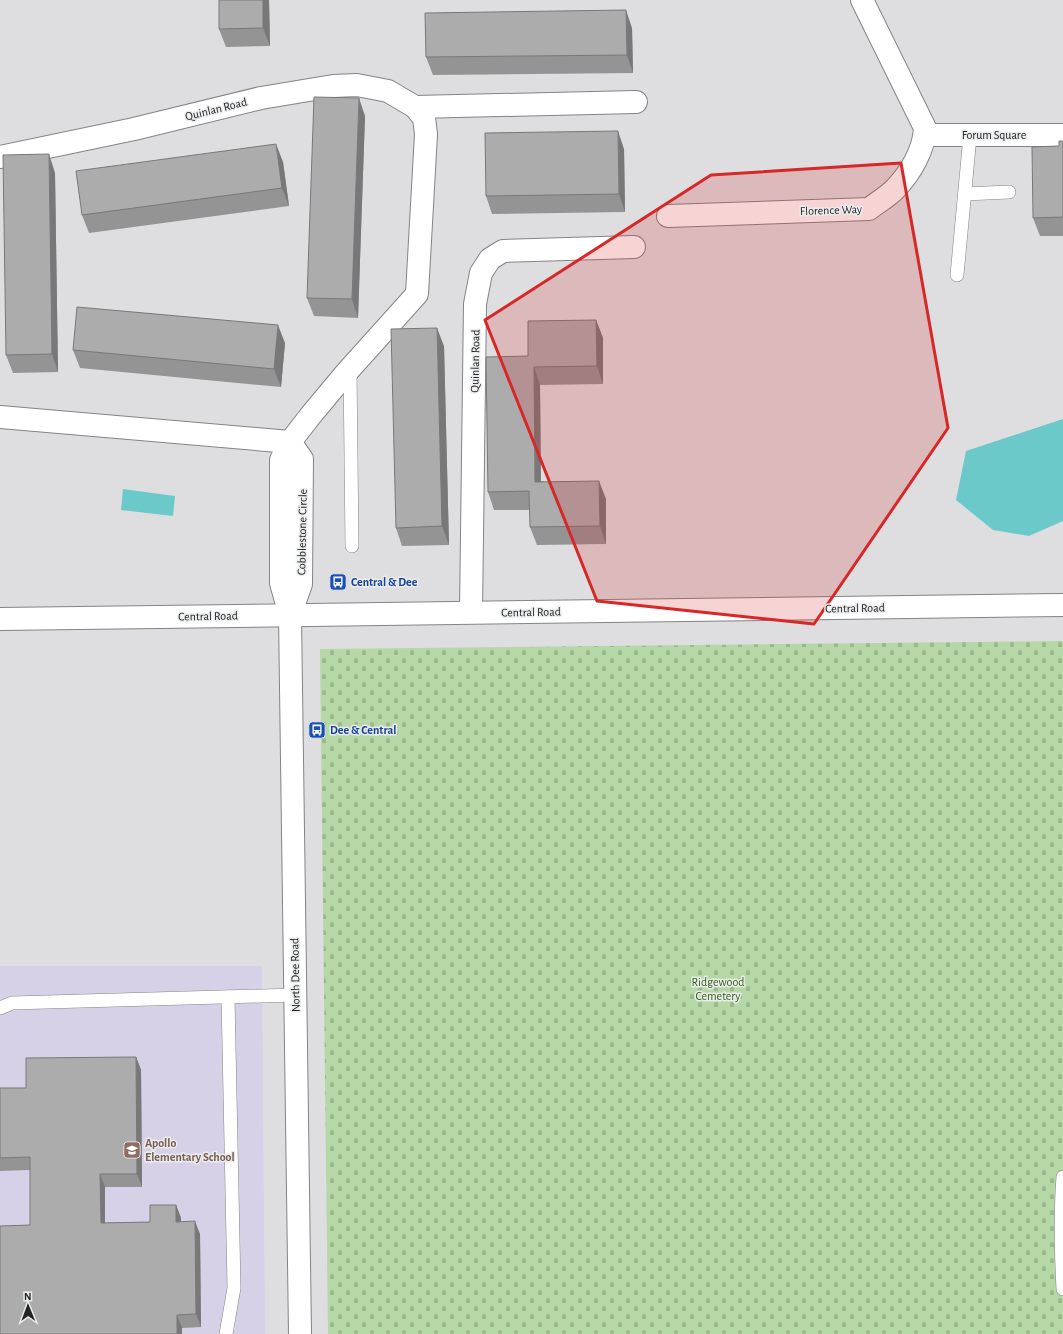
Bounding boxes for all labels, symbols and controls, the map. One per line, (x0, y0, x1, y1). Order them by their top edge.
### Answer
street label: Quinlan Road (184, 96, 248, 123)
street label: Forum Square (962, 129, 1026, 141)
street label: Florence Way (800, 203, 862, 218)
street label: Quinlan Road (468, 329, 483, 393)
street label: Cobblestone Circle (295, 489, 309, 575)
bus stop icon: Central & Dee (328, 572, 348, 592)
place label: Central & Dee (351, 576, 418, 588)
street label: Central Road (825, 601, 885, 615)
street label: Central Road (501, 605, 561, 619)
street label: Central Road (178, 609, 238, 623)
bus stop icon: Dee & Central (307, 720, 327, 740)
place label: Dee & Central (330, 724, 396, 736)
street label: North Dee Road (288, 938, 302, 1012)
park label: Ridgewood Cemetery (691, 976, 745, 1003)
place label: Apollo Elementary School (145, 1137, 235, 1164)
school or university icon: Apollo Elementary School (122, 1140, 142, 1160)
north arrow (8, 1286, 48, 1326)
text: N (24, 1291, 32, 1302)

